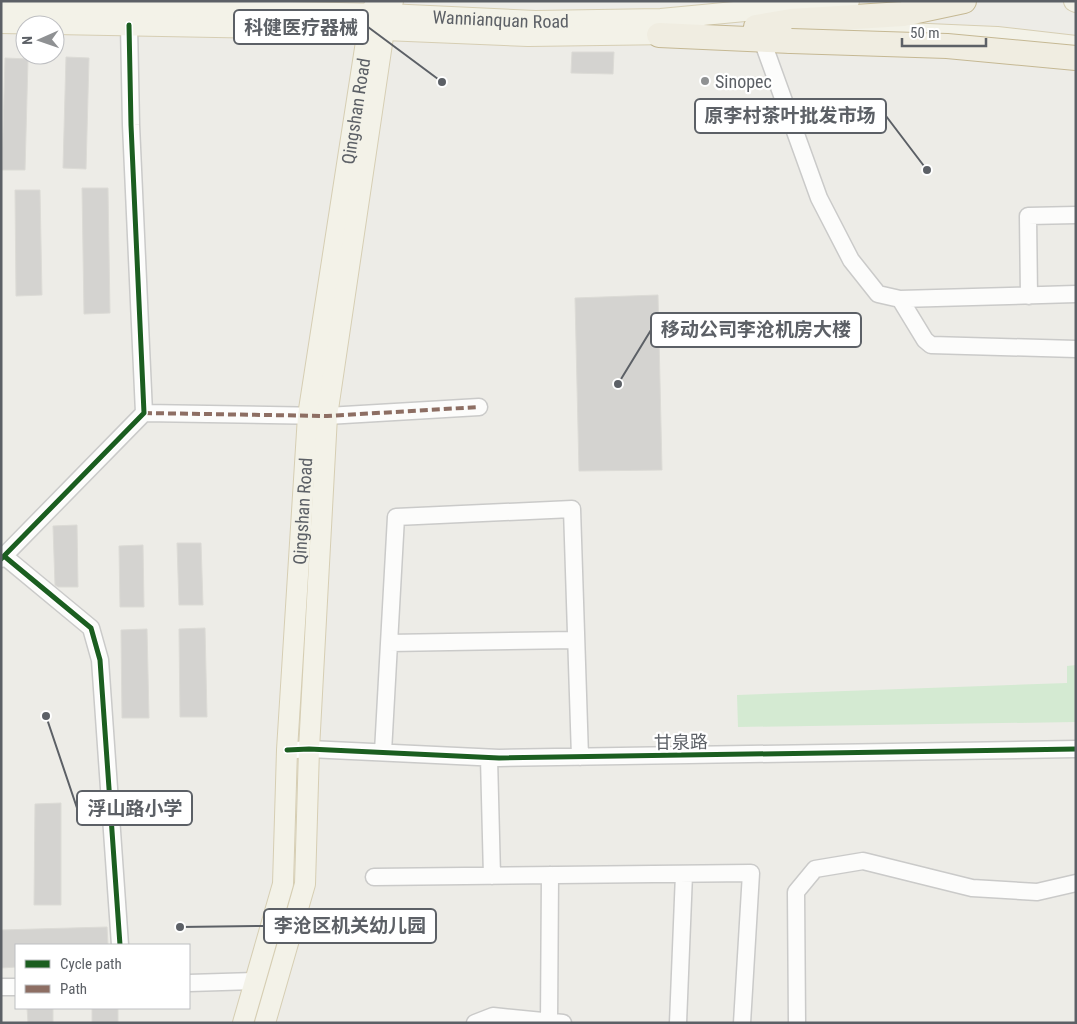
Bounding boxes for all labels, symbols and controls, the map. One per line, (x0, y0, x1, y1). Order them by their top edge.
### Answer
street label: Wannianquan Road (432, 6, 569, 32)
callout: 科健医疗器械 (234, 10, 368, 44)
north arrow (15, 15, 65, 65)
scale bar (902, 15, 986, 47)
text: 科健医疗器械 (244, 16, 358, 39)
text: 50 m (910, 24, 940, 42)
text: N (19, 36, 35, 45)
street label: Qingshan Road (337, 56, 374, 166)
place label: Sinopec (715, 71, 772, 92)
marker: Sinopec (699, 75, 711, 87)
callout: 原李村茶叶批发市场 (695, 99, 886, 133)
text: 原李村茶叶批发市场 (704, 104, 876, 127)
callout: 移动公司李沧机房大楼 (651, 313, 861, 347)
text: 移动公司李沧机房大楼 (661, 318, 851, 341)
street label: Qingshan Road (288, 457, 316, 565)
street label: 甘泉路 (654, 731, 708, 753)
callout: 浮山路小学 (77, 791, 192, 825)
text: 浮山路小学 (87, 797, 183, 820)
callout: 李沧区机关幼儿园 (264, 909, 436, 943)
text: 李沧区机关幼儿园 (274, 914, 426, 937)
legend (15, 944, 190, 1009)
text: Cycle path (60, 955, 122, 973)
text: Path (60, 980, 87, 998)

